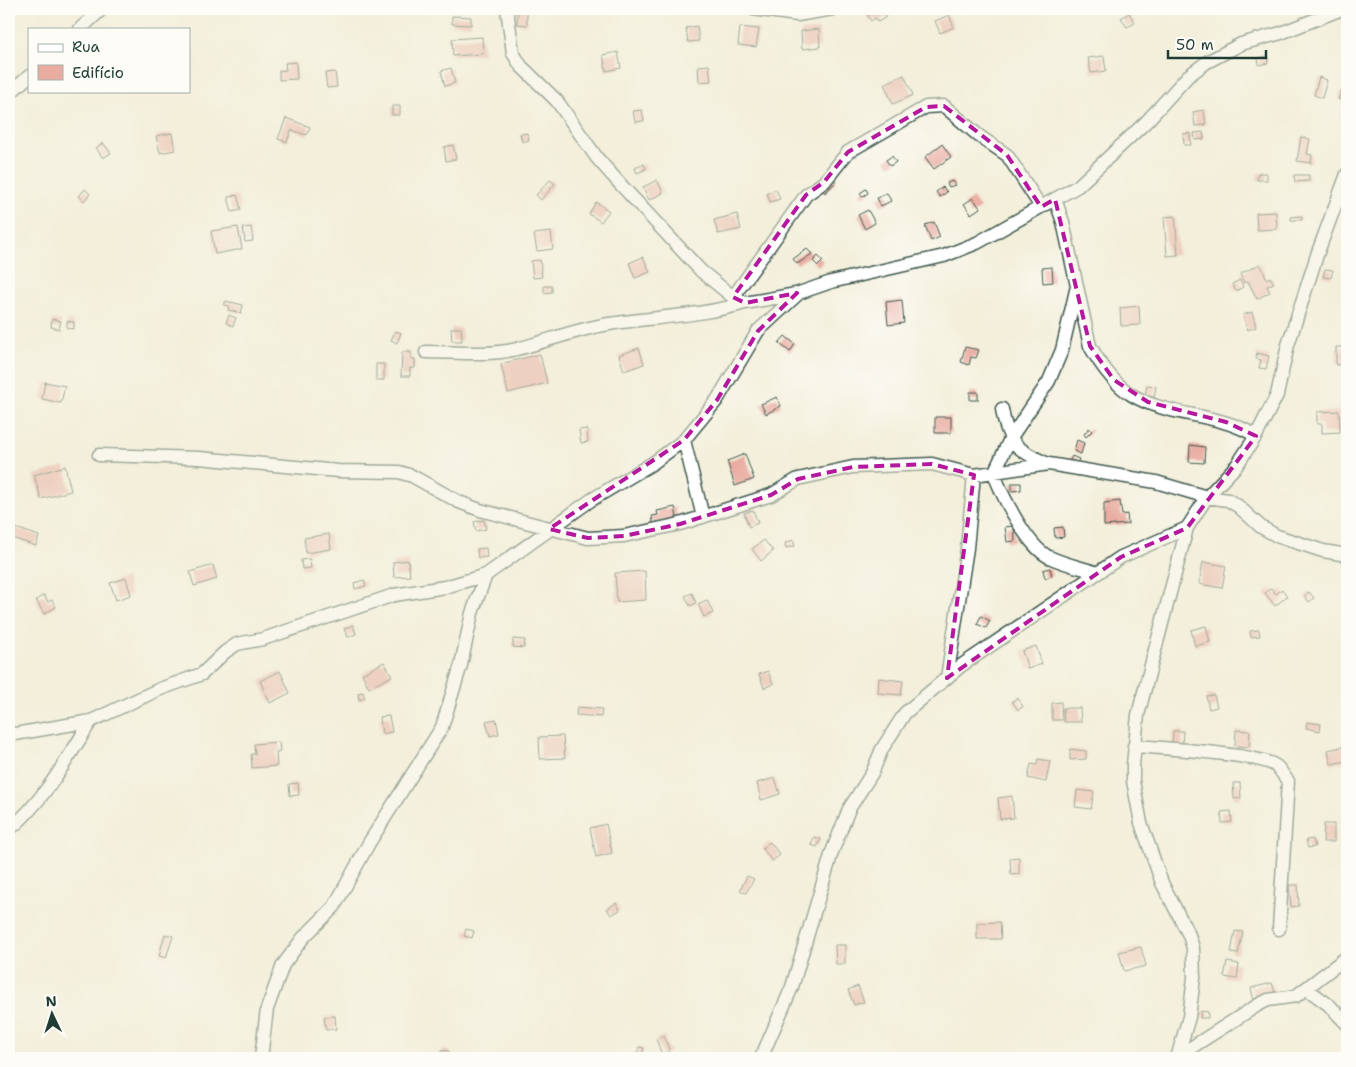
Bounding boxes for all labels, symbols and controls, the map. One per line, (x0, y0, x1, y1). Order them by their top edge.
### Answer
legend (28, 28, 190, 92)
scale bar (1168, 28, 1266, 60)
text: 50 m (1176, 35, 1214, 55)
text: Rua (72, 37, 101, 57)
text: Edifício (72, 63, 124, 83)
north arrow (28, 990, 78, 1040)
text: N (45, 992, 57, 1010)

